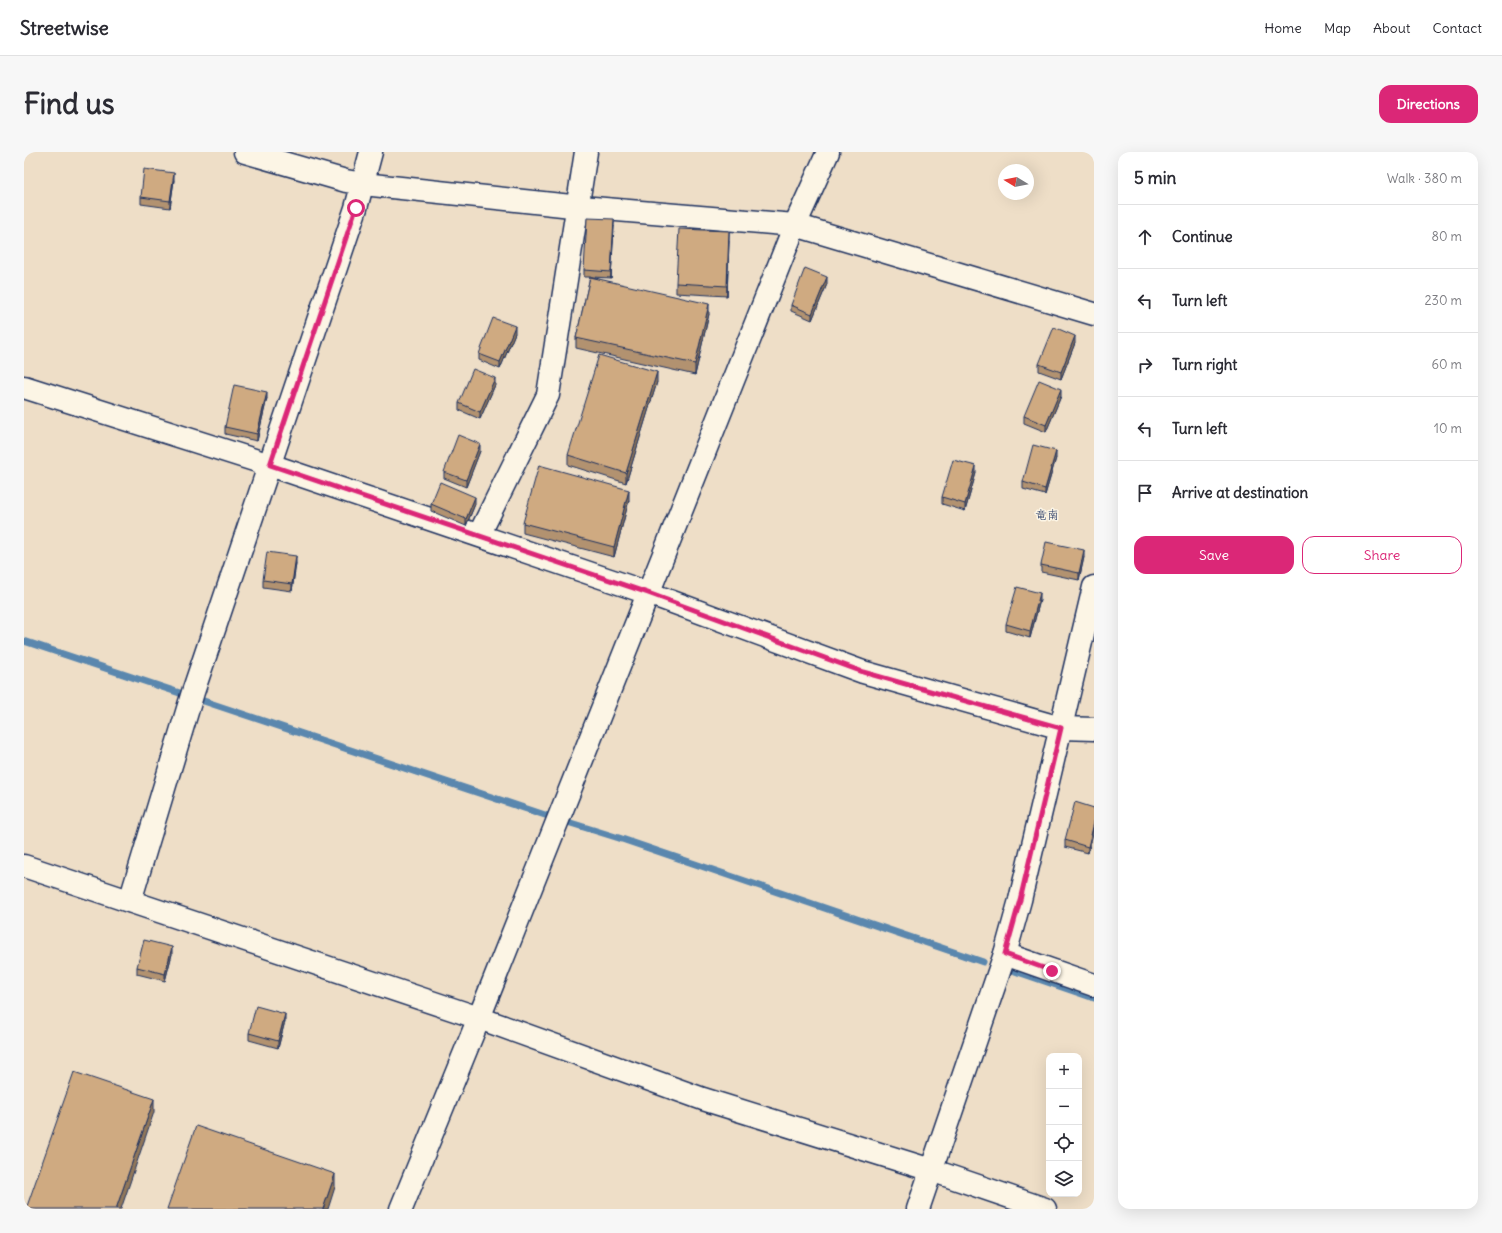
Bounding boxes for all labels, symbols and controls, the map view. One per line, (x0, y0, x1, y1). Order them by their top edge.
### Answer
text: Streetwise (20, 16, 109, 40)
text: Home (1264, 19, 1302, 37)
text: Map (1324, 19, 1351, 37)
text: About (1373, 19, 1411, 37)
text: Contact (1433, 19, 1482, 37)
button: Directions (1379, 85, 1478, 123)
text: Find us (24, 86, 115, 122)
north arrow (998, 164, 1034, 200)
text: 5 min (1134, 167, 1176, 189)
text: Walk · 380 m (1387, 170, 1462, 187)
route start (347, 199, 365, 217)
icon: ahead (1134, 226, 1156, 248)
text: Continue (1172, 227, 1233, 246)
text: 80 m (1431, 228, 1462, 245)
icon: left (1134, 290, 1156, 312)
text: Turn left (1172, 291, 1227, 310)
text: 230 m (1424, 292, 1462, 309)
icon: right (1134, 354, 1156, 376)
text: Turn right (1172, 355, 1237, 374)
text: 60 m (1431, 356, 1462, 373)
icon: left (1134, 418, 1156, 440)
text: Turn left (1172, 419, 1227, 438)
text: 10 m (1434, 420, 1462, 437)
icon: arrive (1134, 482, 1156, 504)
text: Arrive at destination (1172, 483, 1308, 502)
district label: 竜南 (1035, 507, 1059, 522)
button: Save (1134, 536, 1294, 574)
button: Share (1302, 536, 1462, 574)
route end (1043, 962, 1061, 980)
map controls (1046, 1053, 1082, 1197)
button: + (1046, 1053, 1082, 1089)
button: − (1046, 1089, 1082, 1125)
button: locate (1046, 1125, 1082, 1161)
button: layers (1046, 1161, 1082, 1197)

